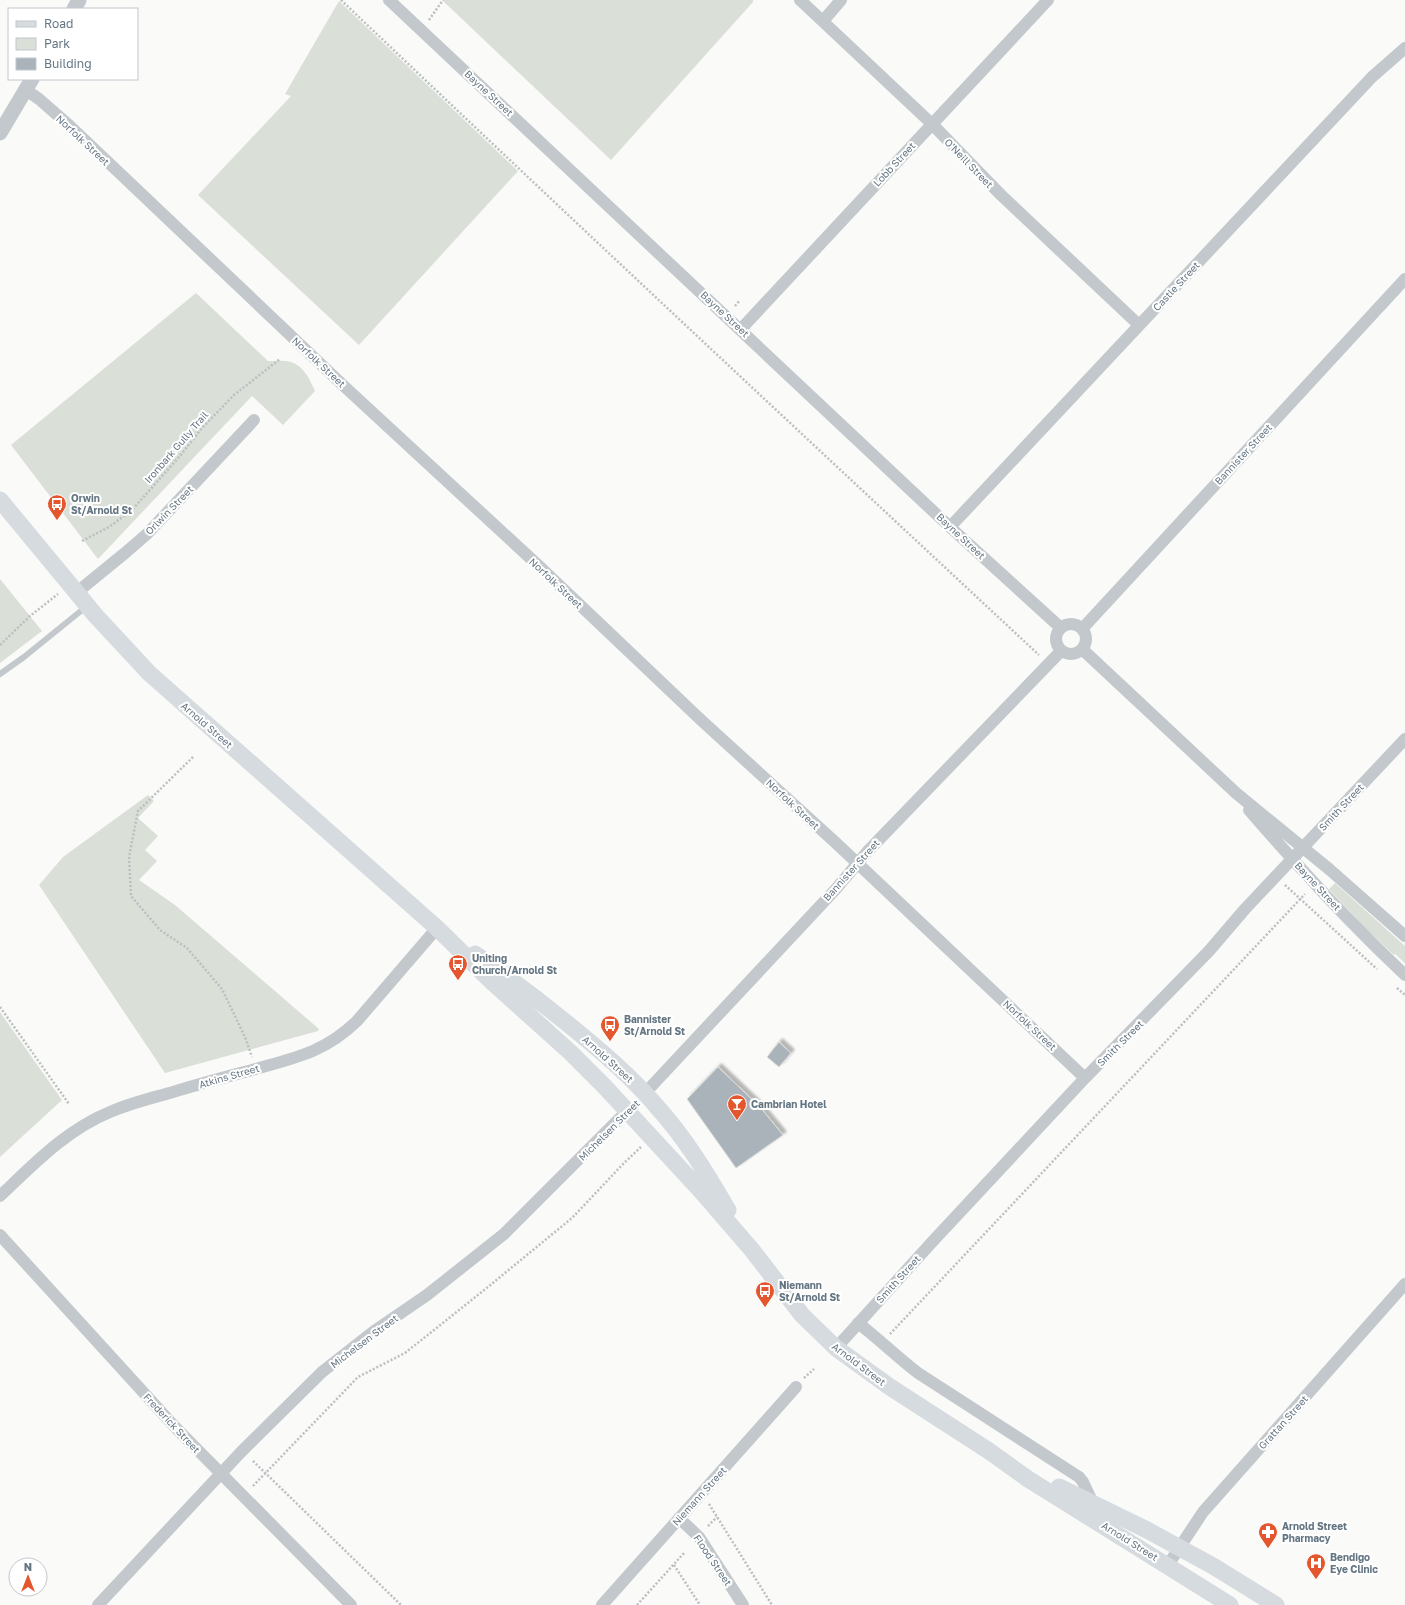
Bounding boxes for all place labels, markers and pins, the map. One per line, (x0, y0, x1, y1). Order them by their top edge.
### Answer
place label: Orwin St/Arnold St (71, 492, 132, 516)
bus stop icon: Orwin St/Arnold St (46, 493, 68, 521)
place label: Uniting Church/Arnold St (472, 952, 557, 976)
bus stop icon: Uniting Church/Arnold St (447, 953, 469, 981)
place label: Bannister St/Arnold St (624, 1013, 685, 1037)
bus stop icon: Bannister St/Arnold St (599, 1014, 621, 1042)
bar icon: Cambrian Hotel (726, 1093, 748, 1121)
place label: Cambrian Hotel (751, 1098, 827, 1110)
place label: Niemann St/Arnold St (779, 1279, 840, 1303)
bus stop icon: Niemann St/Arnold St (754, 1280, 776, 1308)
place label: Arnold Street Pharmacy (1282, 1520, 1347, 1544)
pharmacy icon: Arnold Street Pharmacy (1257, 1521, 1279, 1549)
place label: Bendigo Eye Clinic (1330, 1551, 1378, 1575)
hospital icon: Bendigo Eye Clinic (1305, 1552, 1327, 1580)

